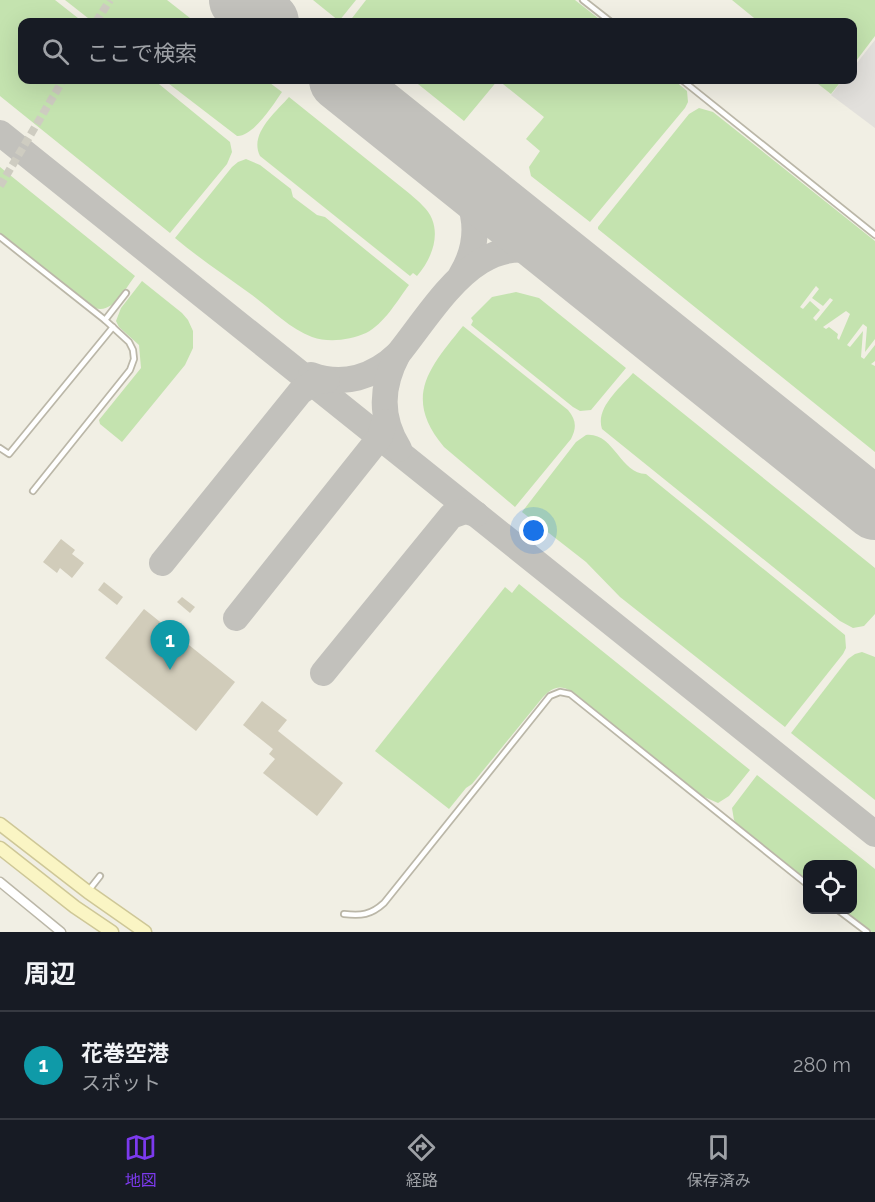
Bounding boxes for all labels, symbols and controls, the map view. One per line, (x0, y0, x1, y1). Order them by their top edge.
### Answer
search box (18, 18, 857, 84)
icon: search (39, 35, 72, 68)
text: ここで検索 (87, 40, 197, 66)
your location (519, 516, 548, 545)
pin: 1 (150, 620, 190, 670)
map controls (803, 860, 857, 914)
button: locate (803, 860, 857, 914)
text: 周辺 (24, 959, 76, 989)
text: 花巻空港 (81, 1040, 169, 1066)
text: 1 (39, 1053, 48, 1077)
text: 280 m (793, 1053, 851, 1077)
text: スポット (81, 1071, 161, 1095)
tab: 地図 (124, 1131, 157, 1191)
tab: 経路 (405, 1131, 438, 1191)
tab: 保存済み (687, 1131, 751, 1191)

